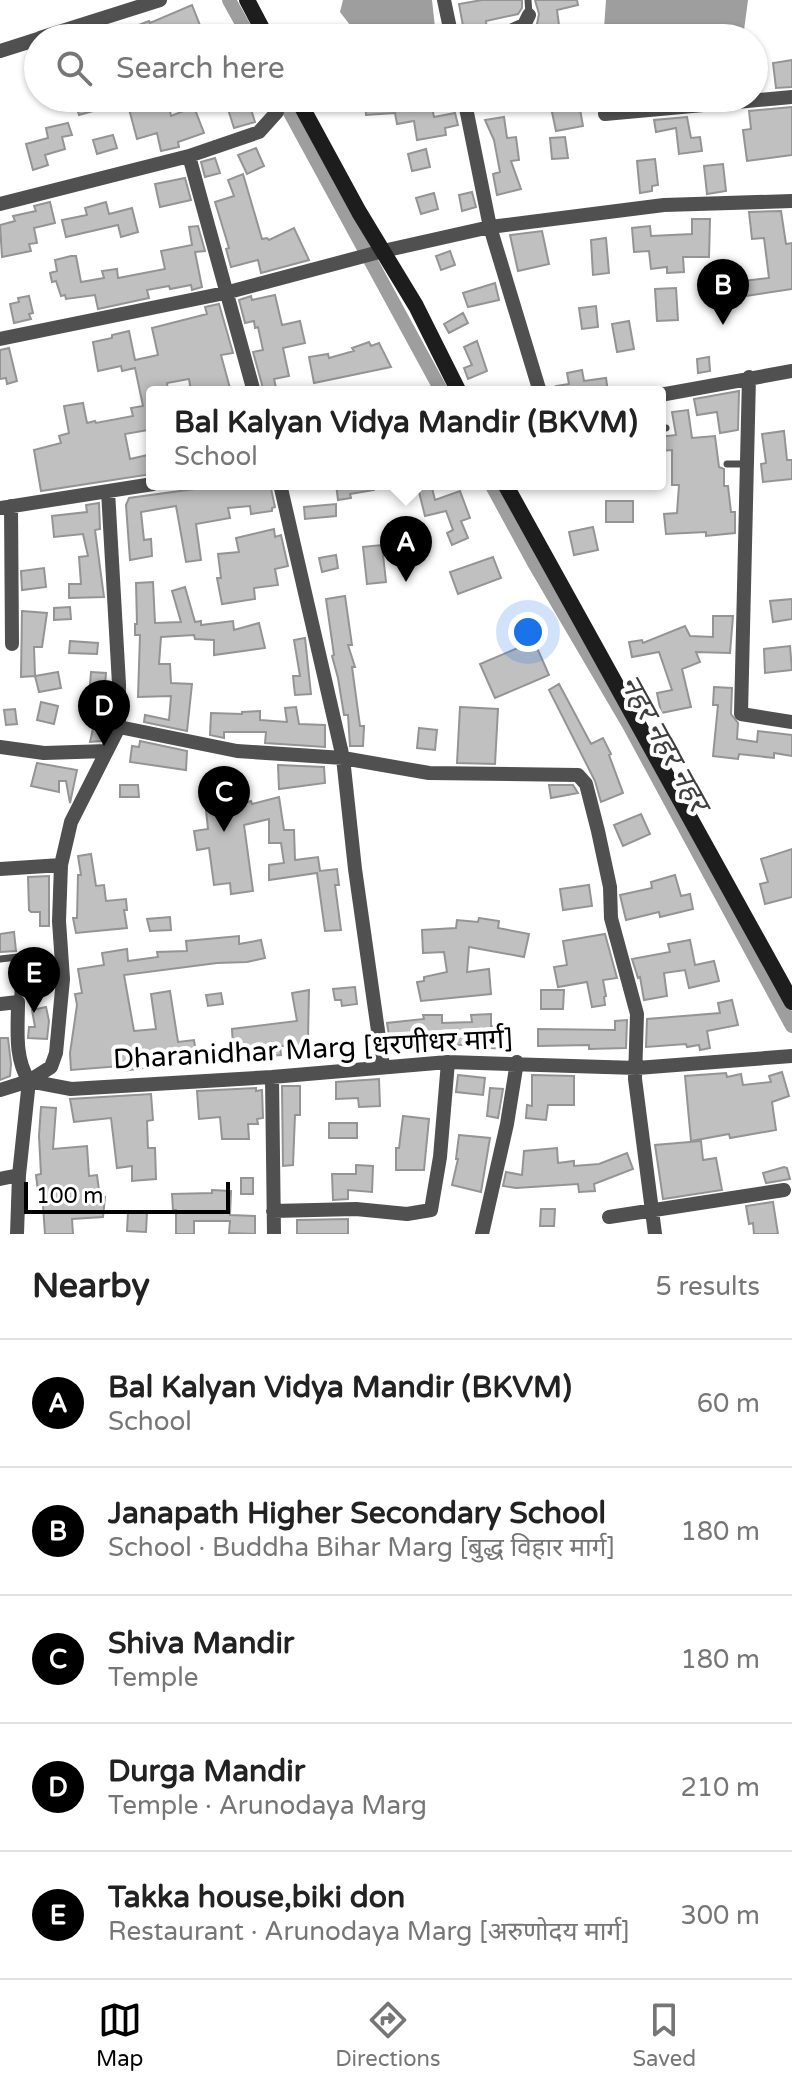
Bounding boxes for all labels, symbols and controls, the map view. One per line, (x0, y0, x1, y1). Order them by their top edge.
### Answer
search box (24, 24, 768, 112)
icon: search (52, 46, 96, 90)
text: Search here (116, 50, 285, 87)
pin: B (697, 259, 749, 325)
popup (146, 386, 666, 490)
text: Bal Kalyan Vidya Mandir (BKVM) (174, 404, 638, 441)
text: School (174, 441, 258, 472)
pin: A (380, 516, 432, 582)
your location (508, 612, 548, 652)
water label: नहर नहर नहर (611, 668, 719, 823)
pin: D (78, 680, 130, 746)
pin: C (198, 766, 250, 832)
pin: E (8, 947, 60, 1013)
street label: Dharanidhar Marg [धरणीधर मार्ग] (112, 1022, 514, 1076)
scale bar (24, 1178, 230, 1214)
text: 100 m (36, 1183, 103, 1209)
text: Nearby (32, 1266, 150, 1307)
text: 5 results (655, 1271, 760, 1302)
text: Bal Kalyan Vidya Mandir (BKVM) (108, 1369, 572, 1406)
text: A (48, 1388, 68, 1419)
text: 60 m (697, 1388, 760, 1419)
text: School (108, 1406, 192, 1437)
text: Janapath Higher Secondary School (108, 1495, 606, 1532)
text: B (49, 1516, 67, 1547)
text: 180 m (680, 1516, 760, 1547)
text: School · Buddha Bihar Marg [बुद्ध विहार मार्ग] (108, 1532, 615, 1563)
text: Shiva Mandir (108, 1625, 294, 1662)
text: C (49, 1644, 67, 1675)
text: 180 m (680, 1644, 760, 1675)
text: Temple (108, 1662, 198, 1693)
text: Durga Mandir (108, 1753, 305, 1790)
text: D (48, 1772, 68, 1803)
text: 210 m (680, 1772, 760, 1803)
text: Temple · Arunodaya Marg (108, 1790, 427, 1821)
text: Takka house,biki don (108, 1879, 405, 1916)
text: E (50, 1900, 66, 1931)
text: 300 m (680, 1900, 760, 1931)
text: Restaurant · Arunodaya Marg [अरुणोदय मार्ग] (108, 1916, 630, 1947)
tab: Map (96, 1998, 143, 2072)
tab: Directions (335, 1998, 441, 2072)
tab: Saved (632, 1998, 696, 2072)

